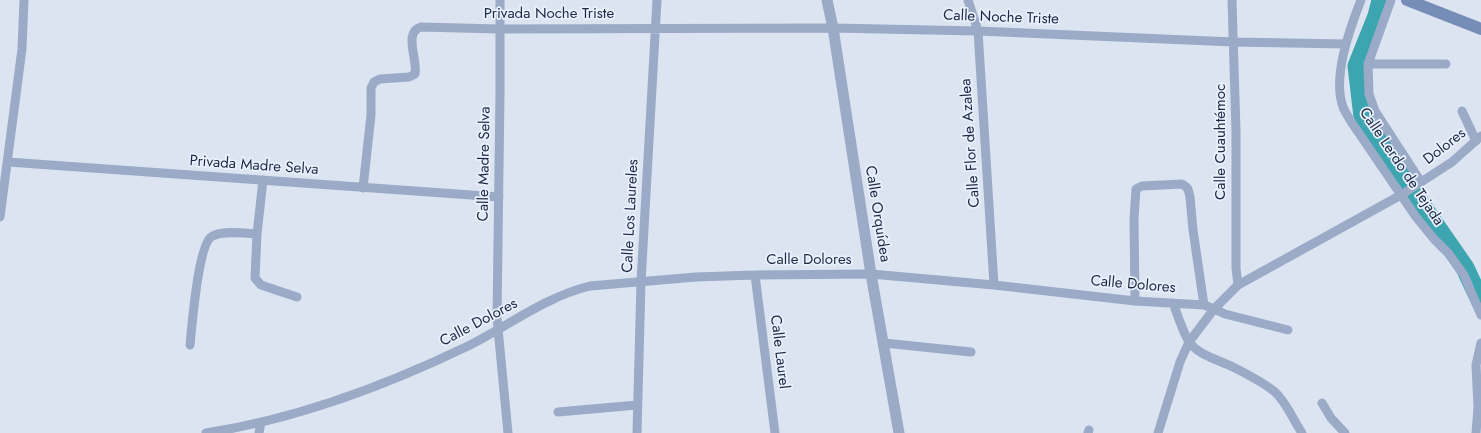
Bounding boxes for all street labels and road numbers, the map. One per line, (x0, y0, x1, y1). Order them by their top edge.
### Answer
street label: Privada Noche Triste (484, 5, 614, 23)
street label: Calle Noche Triste (943, 7, 1059, 29)
street label: Calle Flor de Azalea (958, 78, 984, 208)
street label: Calle Cuauhtémoc (1212, 84, 1230, 200)
street label: Calle Lerdo de Tejada (1355, 105, 1447, 229)
street label: Calle Madre Selva (475, 106, 495, 222)
street label: Dolores (1420, 125, 1470, 169)
street label: Privada Madre Selva (189, 153, 319, 179)
street label: Calle Los Laureles (619, 159, 643, 273)
street label: Calle Orquídea (861, 165, 893, 263)
street label: Calle Dolores (766, 251, 852, 269)
street label: Calle Dolores (1090, 272, 1176, 298)
street label: Calle Dolores (437, 295, 521, 351)
street label: Calle Laurel (766, 314, 792, 390)

